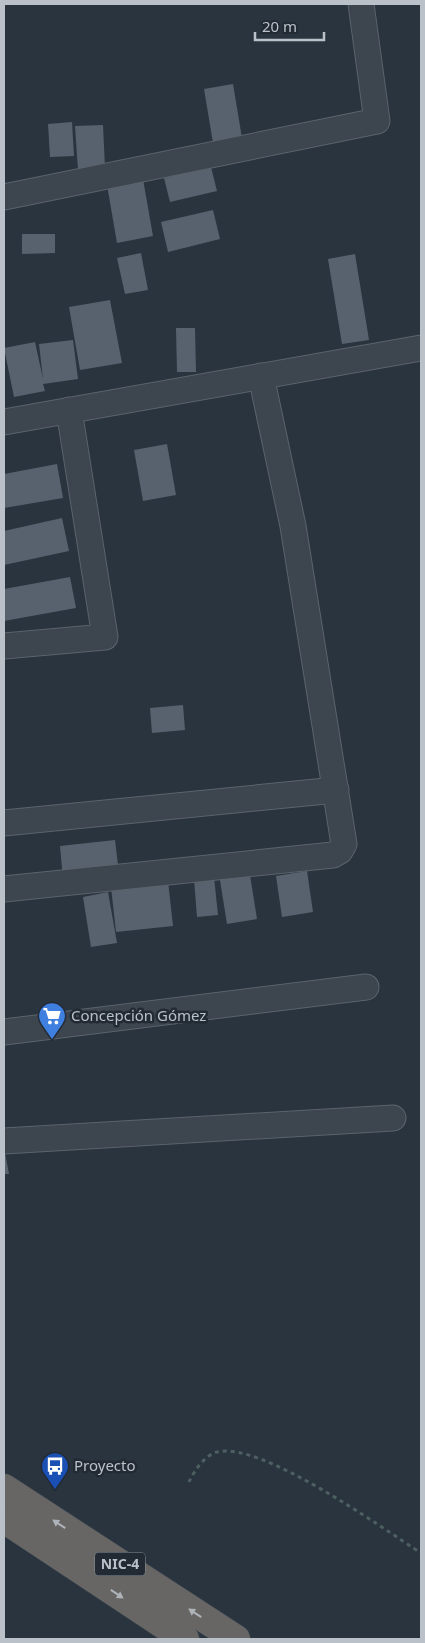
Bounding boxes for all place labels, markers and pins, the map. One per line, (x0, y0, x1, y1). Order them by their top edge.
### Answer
supermarket icon: Concepción Gómez (37, 1001, 67, 1040)
place label: Concepción Gómez (71, 1005, 206, 1025)
bus stop icon: Proyecto (40, 1451, 70, 1490)
place label: Proyecto (74, 1455, 136, 1475)

